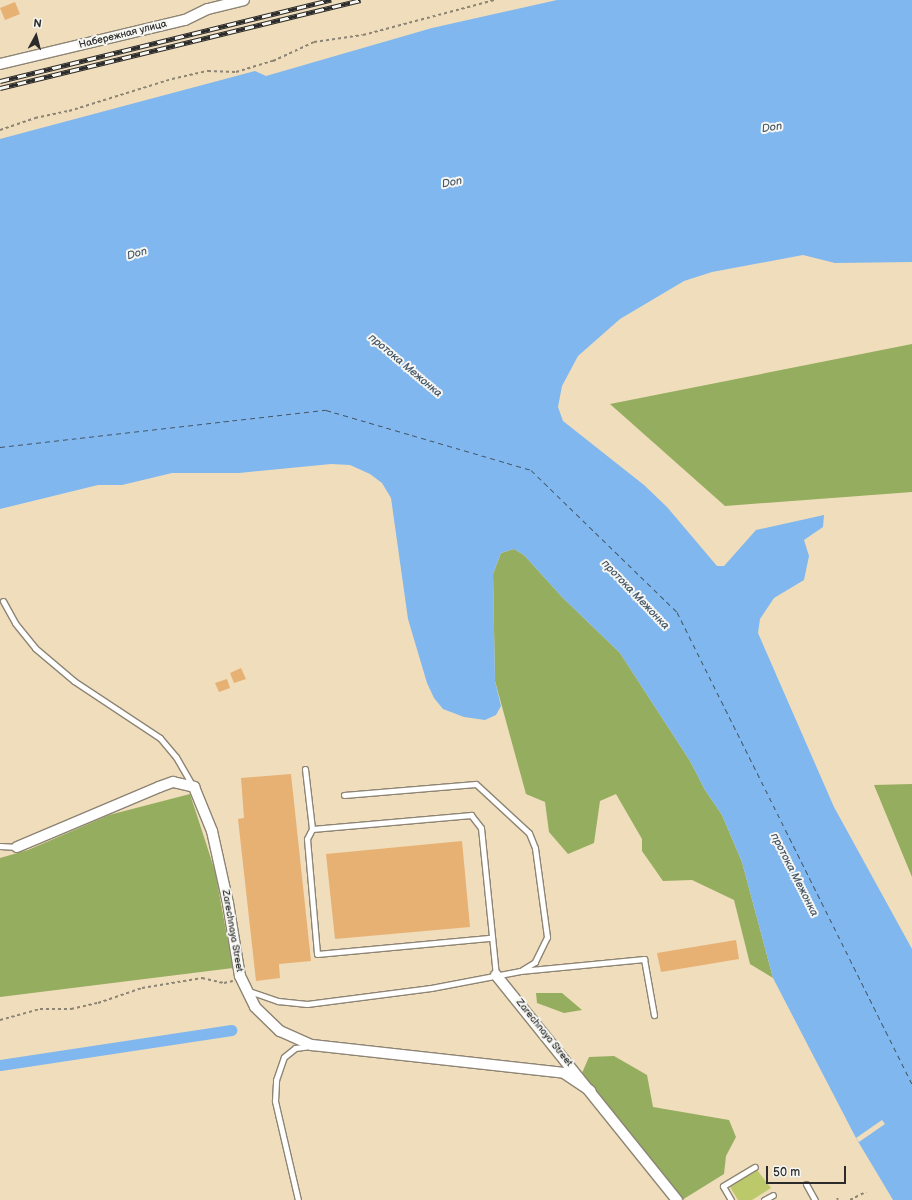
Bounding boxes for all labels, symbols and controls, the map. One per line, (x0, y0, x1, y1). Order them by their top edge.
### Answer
north arrow (16, 16, 56, 56)
text: N (33, 17, 42, 31)
street label: Набережная улица (78, 18, 168, 52)
water label: Don (761, 120, 783, 136)
water label: Don (441, 175, 463, 191)
water label: Don (125, 245, 149, 263)
water label: протока Межонка (366, 331, 444, 401)
water label: протока Межонка (598, 557, 672, 633)
water label: протока Межонка (767, 831, 821, 919)
street label: Zarechnaya Street (219, 889, 245, 973)
street label: Zarechnaya Street (513, 997, 575, 1069)
scale bar (768, 1158, 848, 1184)
text: 50 m (773, 1165, 800, 1180)

